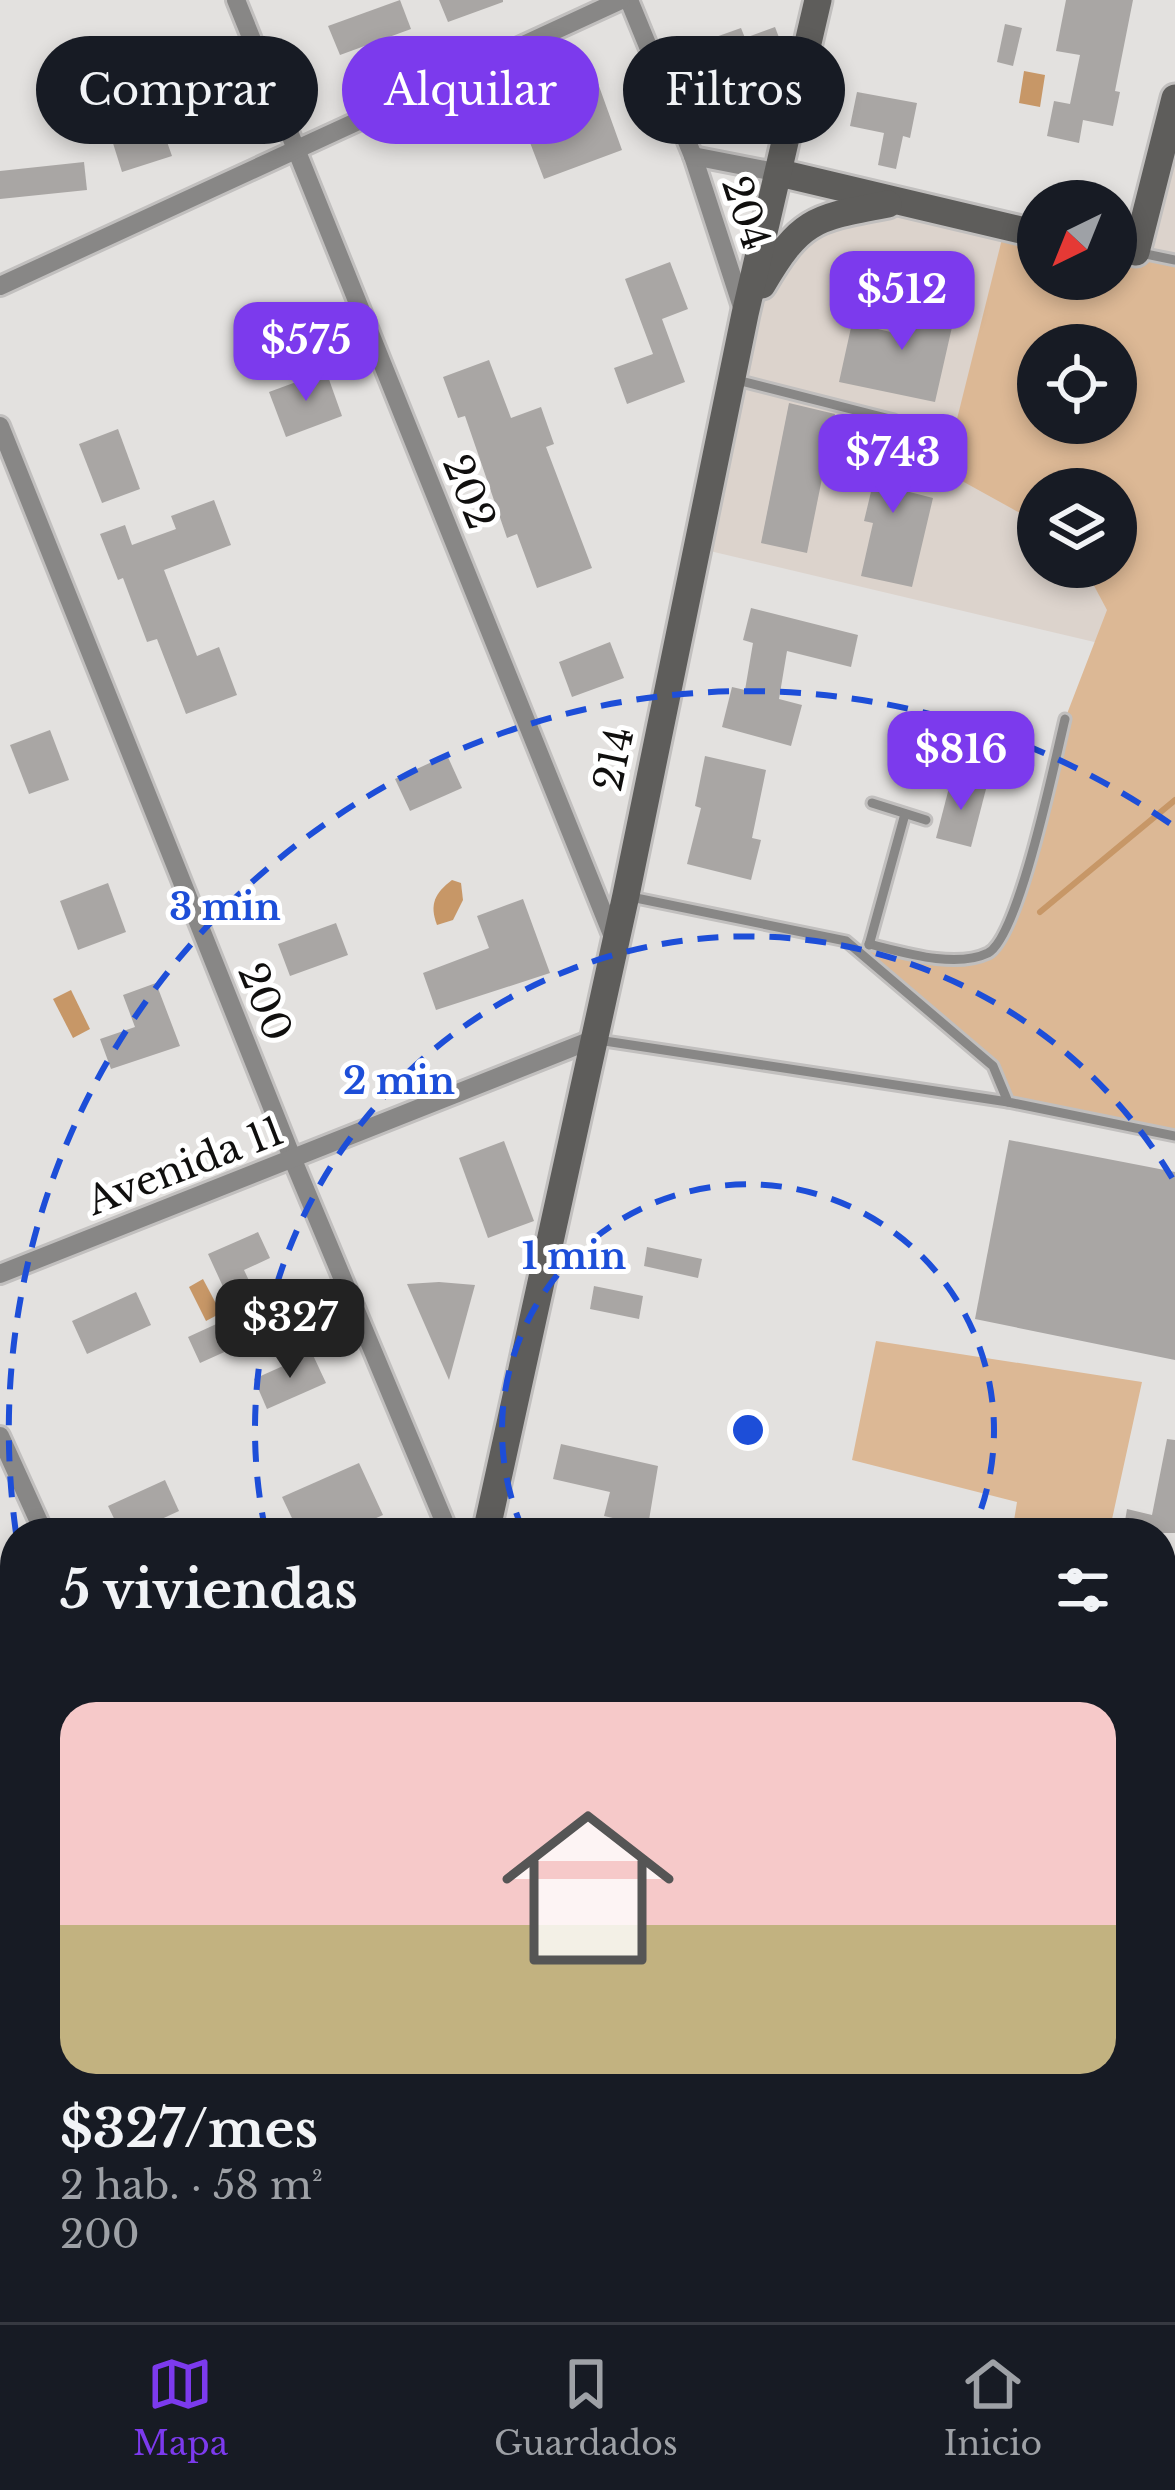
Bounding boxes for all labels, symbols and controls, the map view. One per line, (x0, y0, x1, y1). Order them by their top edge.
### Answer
chip: Comprar (36, 36, 318, 144)
chip: Alquilar (342, 36, 599, 144)
chip: Filtros (623, 36, 845, 144)
street label: 204 (711, 170, 781, 256)
north arrow (1017, 180, 1137, 300)
map controls (1017, 180, 1137, 588)
pin: $512 (831, 251, 973, 353)
text: $512 (857, 265, 947, 314)
pin: $575 (235, 302, 377, 404)
text: $575 (260, 316, 352, 365)
button: locate (1017, 324, 1137, 444)
pin: $743 (822, 414, 964, 516)
text: $743 (845, 428, 941, 477)
street label: 202 (432, 448, 506, 536)
button: layers (1017, 468, 1137, 588)
pin: $816 (890, 711, 1032, 813)
street label: 214 (583, 722, 645, 796)
text: $816 (914, 725, 1008, 774)
text: 3 min (169, 885, 281, 930)
street label: 200 (227, 956, 303, 1048)
text: 2 min (343, 1059, 455, 1104)
street label: Avenida 11 (79, 1106, 290, 1226)
text: 1 min (522, 1234, 626, 1279)
pin: $327 (219, 1279, 361, 1381)
text: $327 (242, 1293, 338, 1342)
centre of rings (727, 1409, 769, 1451)
icon: filters (1050, 1557, 1116, 1623)
text: 5 viviendas (60, 1559, 358, 1622)
icon: home (480, 1780, 696, 1996)
text: $327/mes (60, 2098, 318, 2161)
text: 2 hab. · 58 m² (60, 2161, 323, 2210)
text: 200 (60, 2210, 140, 2259)
tab: Mapa (133, 2351, 228, 2464)
tab: Guardados (494, 2351, 678, 2464)
tab: Inicio (944, 2351, 1042, 2464)

